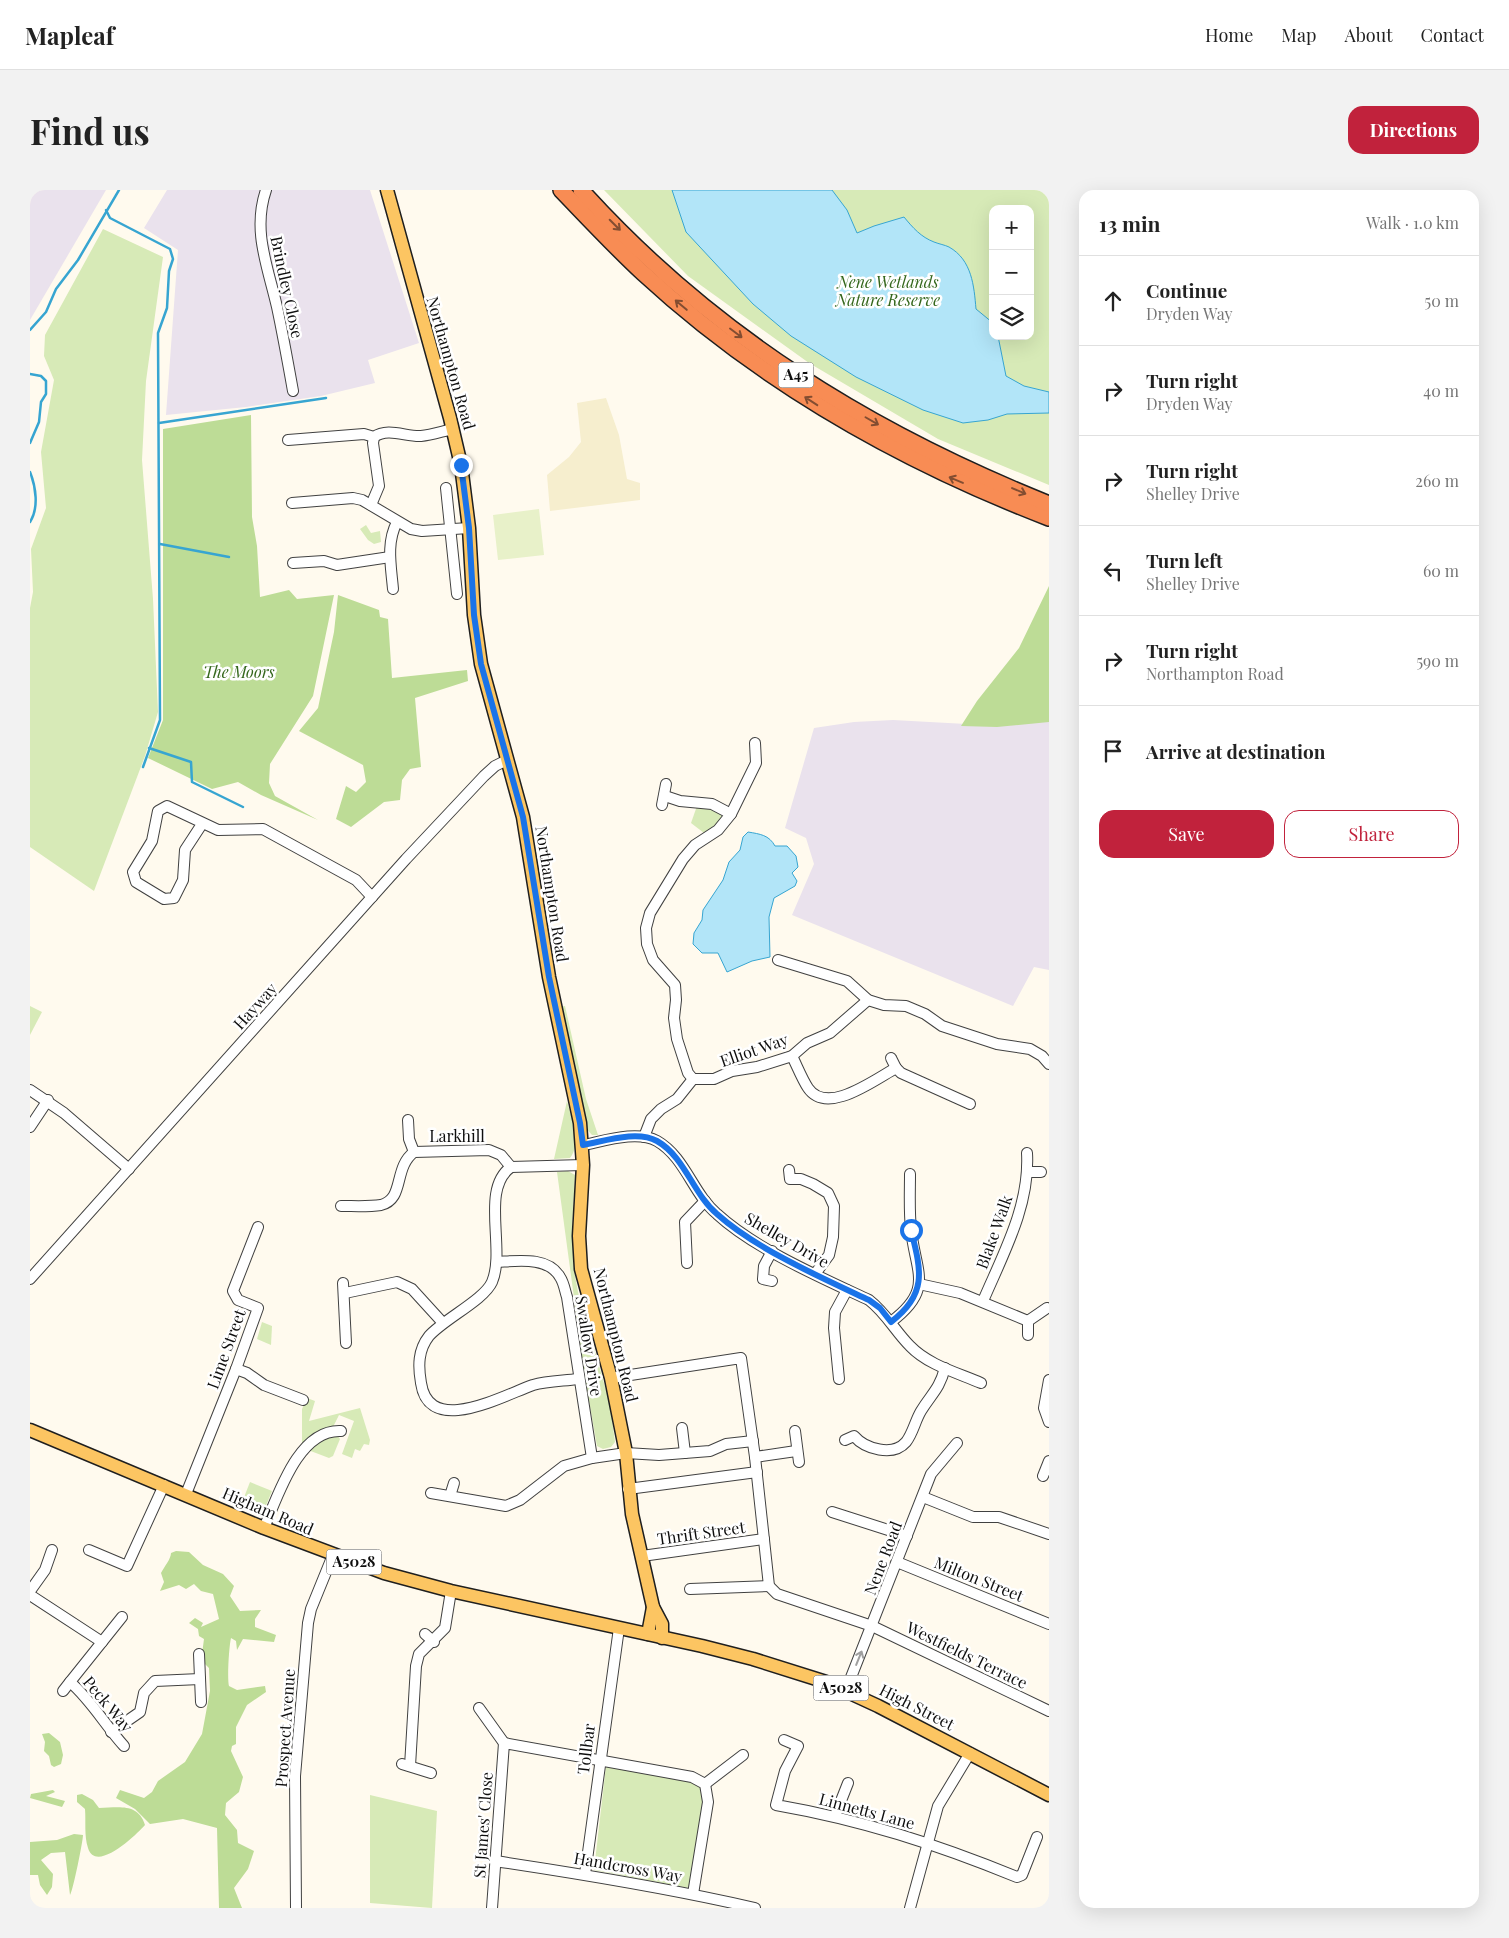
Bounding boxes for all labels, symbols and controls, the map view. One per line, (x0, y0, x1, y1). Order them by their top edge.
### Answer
text: Mapleaf (25, 19, 114, 51)
text: Home (1205, 23, 1253, 47)
text: Map (1281, 23, 1316, 47)
text: About (1344, 23, 1393, 47)
text: Contact (1421, 23, 1484, 47)
button: Directions (1348, 106, 1479, 154)
text: Find us (30, 107, 150, 154)
map controls (989, 205, 1034, 340)
button: + (989, 205, 1034, 250)
text: 13 min (1099, 209, 1160, 237)
text: Walk · 1.0 km (1366, 212, 1459, 233)
one-way arrow (609, 219, 621, 231)
street label: Brindley Close (266, 234, 309, 340)
button: − (989, 250, 1034, 295)
park label: Nene Wetlands Nature Reserve (834, 271, 940, 310)
text: Continue (1146, 277, 1227, 303)
icon: ahead (1099, 287, 1127, 315)
text: 50 m (1425, 290, 1459, 311)
street label: Northampton Road (422, 294, 481, 432)
button: layers (989, 295, 1034, 340)
one-way arrow (675, 299, 688, 310)
text: Dryden Way (1146, 303, 1233, 324)
one-way arrow (729, 328, 743, 338)
road number: A45 (778, 362, 814, 388)
text: Turn right (1146, 367, 1238, 393)
icon: right (1099, 377, 1127, 405)
text: 40 m (1423, 380, 1459, 401)
text: Dryden Way (1146, 393, 1233, 414)
one-way arrow (805, 396, 819, 406)
one-way arrow (865, 416, 880, 426)
route end (450, 454, 473, 477)
text: Turn right (1146, 457, 1238, 483)
icon: right (1099, 467, 1127, 495)
text: 260 m (1415, 470, 1459, 491)
one-way arrow (948, 474, 963, 483)
text: Shelley Drive (1146, 483, 1240, 504)
one-way arrow (1011, 487, 1026, 497)
text: Turn left (1146, 547, 1223, 573)
icon: left (1099, 557, 1127, 585)
text: 60 m (1423, 560, 1459, 581)
text: Shelley Drive (1146, 573, 1240, 594)
text: Turn right (1146, 637, 1238, 663)
icon: right (1099, 647, 1127, 675)
text: 590 m (1416, 650, 1459, 671)
park label: The Moors (203, 661, 275, 682)
text: Northampton Road (1146, 663, 1284, 684)
icon: arrive (1099, 737, 1127, 765)
text: Arrive at destination (1146, 738, 1326, 764)
button: Save (1099, 810, 1274, 858)
button: Share (1284, 810, 1459, 858)
street label: Northampton Road (531, 824, 574, 964)
street label: Hayway (228, 978, 281, 1034)
street label: Elliot Way (717, 1028, 791, 1071)
street label: Larkhill (429, 1125, 485, 1146)
street label: Blake Walk (970, 1192, 1017, 1272)
street label: Shelley Drive (741, 1207, 833, 1272)
route start (900, 1219, 923, 1242)
street label: Northampton Road (590, 1265, 643, 1404)
street label: Swallow Drive (571, 1294, 608, 1398)
street label: Lime Street (201, 1306, 250, 1392)
street label: Higham Road (219, 1482, 317, 1539)
street label: Thrift Street (656, 1516, 747, 1549)
street label: Nene Road (859, 1518, 906, 1598)
road number: A5028 (326, 1550, 382, 1574)
street label: Milton Street (932, 1551, 1027, 1606)
street label: Westfields Terrace (902, 1616, 1031, 1693)
one-way arrow (855, 1651, 865, 1666)
street label: Prospect Avenue (270, 1668, 299, 1788)
street label: Peck Way (79, 1671, 138, 1736)
road number: A5028 (814, 1676, 868, 1700)
street label: High Street (876, 1679, 959, 1735)
street label: Tollbar (572, 1722, 599, 1776)
street label: St James' Close (468, 1771, 497, 1879)
street label: Linnetts Lane (817, 1788, 917, 1833)
street label: Handcross Way (572, 1847, 684, 1886)

